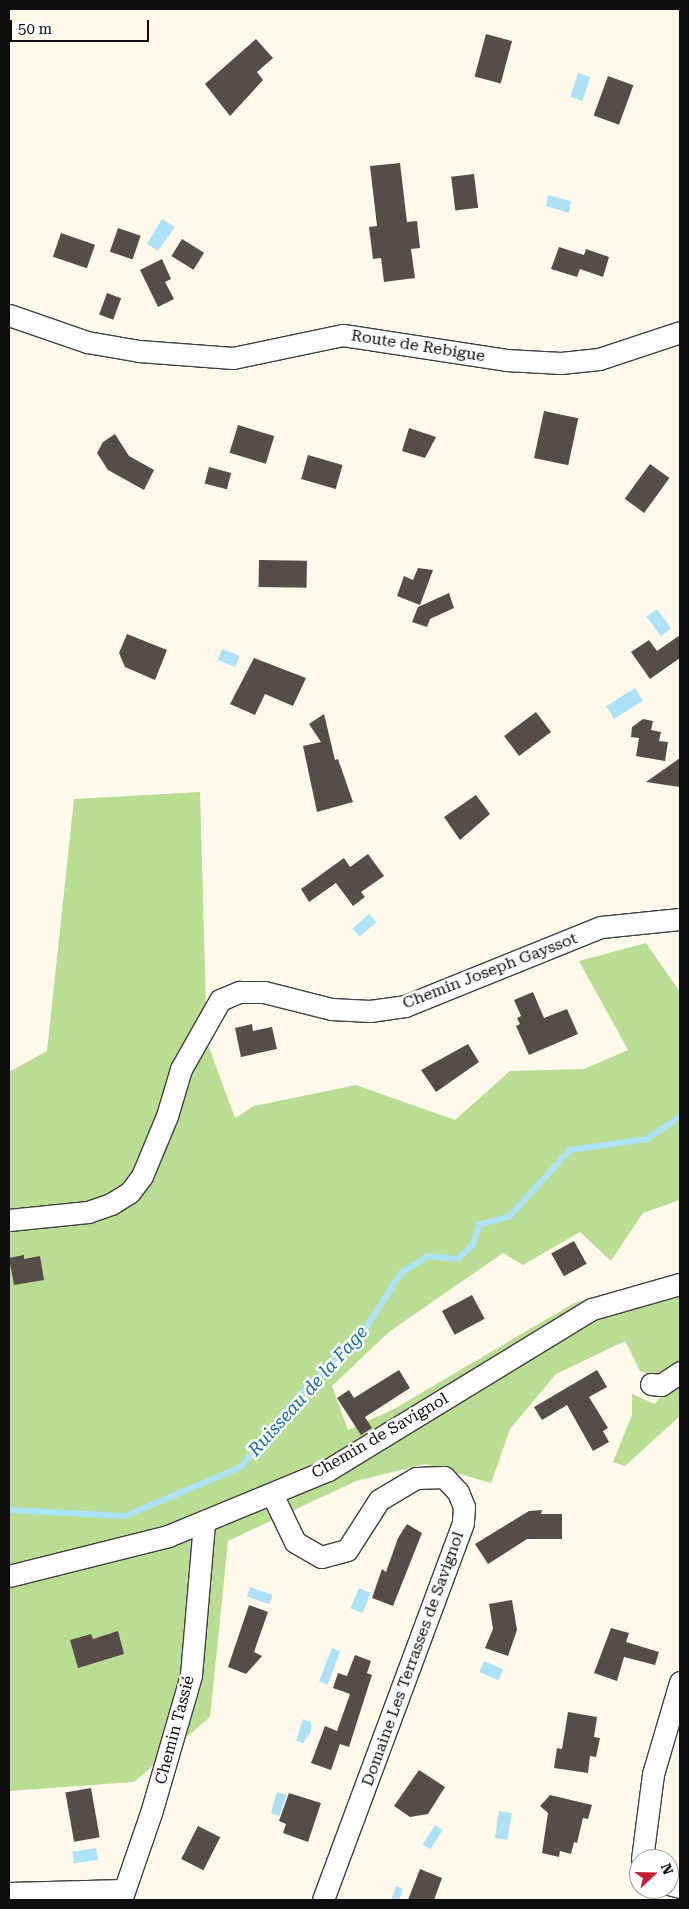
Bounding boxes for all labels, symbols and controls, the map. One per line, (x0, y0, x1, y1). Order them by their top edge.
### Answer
scale bar (12, 10, 151, 42)
text: 50 m (18, 20, 52, 38)
street label: Route de Rebigue (350, 326, 486, 366)
street label: Chemin Joseph Gayssot (400, 929, 580, 1013)
water label: Ruisseau de la Fage (244, 1321, 372, 1461)
street label: Chemin de Savignol (308, 1389, 452, 1483)
street label: Domaine Les Terrasses de Savignol (358, 1529, 468, 1789)
street label: Chemin Tassié (151, 1673, 199, 1787)
north arrow (629, 1849, 679, 1899)
text: N (658, 1861, 676, 1877)

